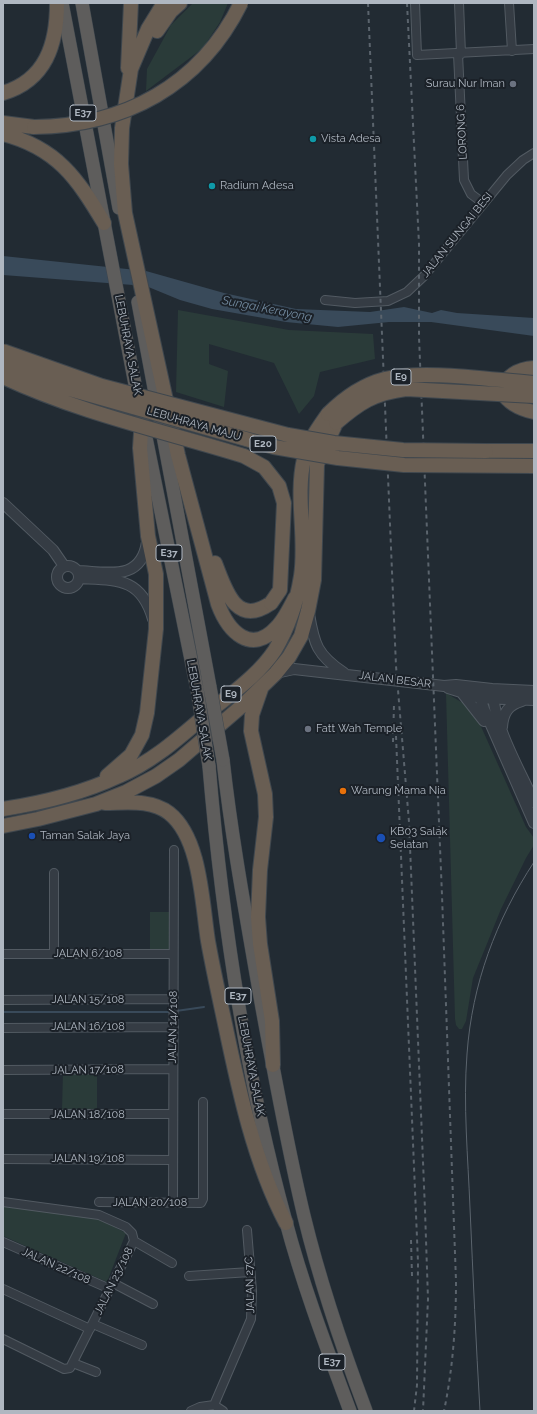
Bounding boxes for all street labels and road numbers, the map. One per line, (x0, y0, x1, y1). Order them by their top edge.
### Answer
street label: LORONG 6 (454, 104, 470, 160)
road number: E37 (70, 105, 96, 121)
street label: JALAN SUNGAI BESI (419, 190, 495, 280)
street label: LEBUHRAYA SALAK (112, 294, 144, 396)
road number: E9 (391, 369, 411, 385)
street label: LEBUHRAYA MAJU (145, 404, 243, 444)
road number: E20 (250, 436, 276, 452)
road number: E37 (156, 545, 182, 561)
street label: LEBUHRAYA SALAK (184, 659, 214, 761)
street label: JALAN BESAR (358, 669, 432, 691)
road number: E9 (221, 686, 241, 702)
street label: JALAN 6/108 (54, 947, 122, 961)
road number: E37 (225, 988, 251, 1004)
street label: JALAN 14/108 (166, 990, 180, 1064)
street label: JALAN 15/108 (52, 993, 124, 1007)
street label: LEBUHRAYA SALAK (235, 1015, 267, 1117)
street label: JALAN 16/108 (51, 1020, 125, 1034)
street label: JALAN 17/108 (52, 1063, 124, 1077)
street label: JALAN 18/108 (51, 1108, 125, 1122)
street label: JALAN 19/108 (51, 1152, 125, 1166)
street label: JALAN 20/108 (113, 1196, 187, 1210)
street label: JALAN 22/108 (20, 1245, 92, 1287)
street label: JALAN 23/108 (92, 1245, 136, 1317)
street label: JALAN 27C (242, 1256, 258, 1314)
road number: E37 (319, 1354, 345, 1370)

